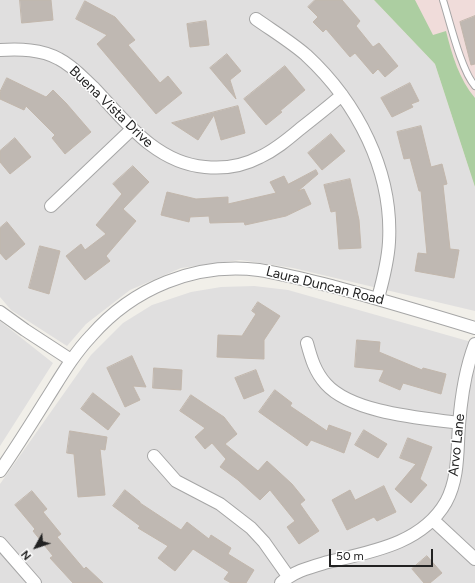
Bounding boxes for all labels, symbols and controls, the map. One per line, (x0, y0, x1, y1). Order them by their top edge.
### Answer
street label: Buena Vista Drive (66, 63, 156, 151)
street label: Laura Duncan Road (264, 263, 386, 309)
street label: Arvo Lane (445, 413, 469, 477)
north arrow (16, 527, 56, 567)
scale bar (331, 541, 435, 567)
text: N (19, 548, 34, 562)
text: 50 m (336, 549, 364, 563)

